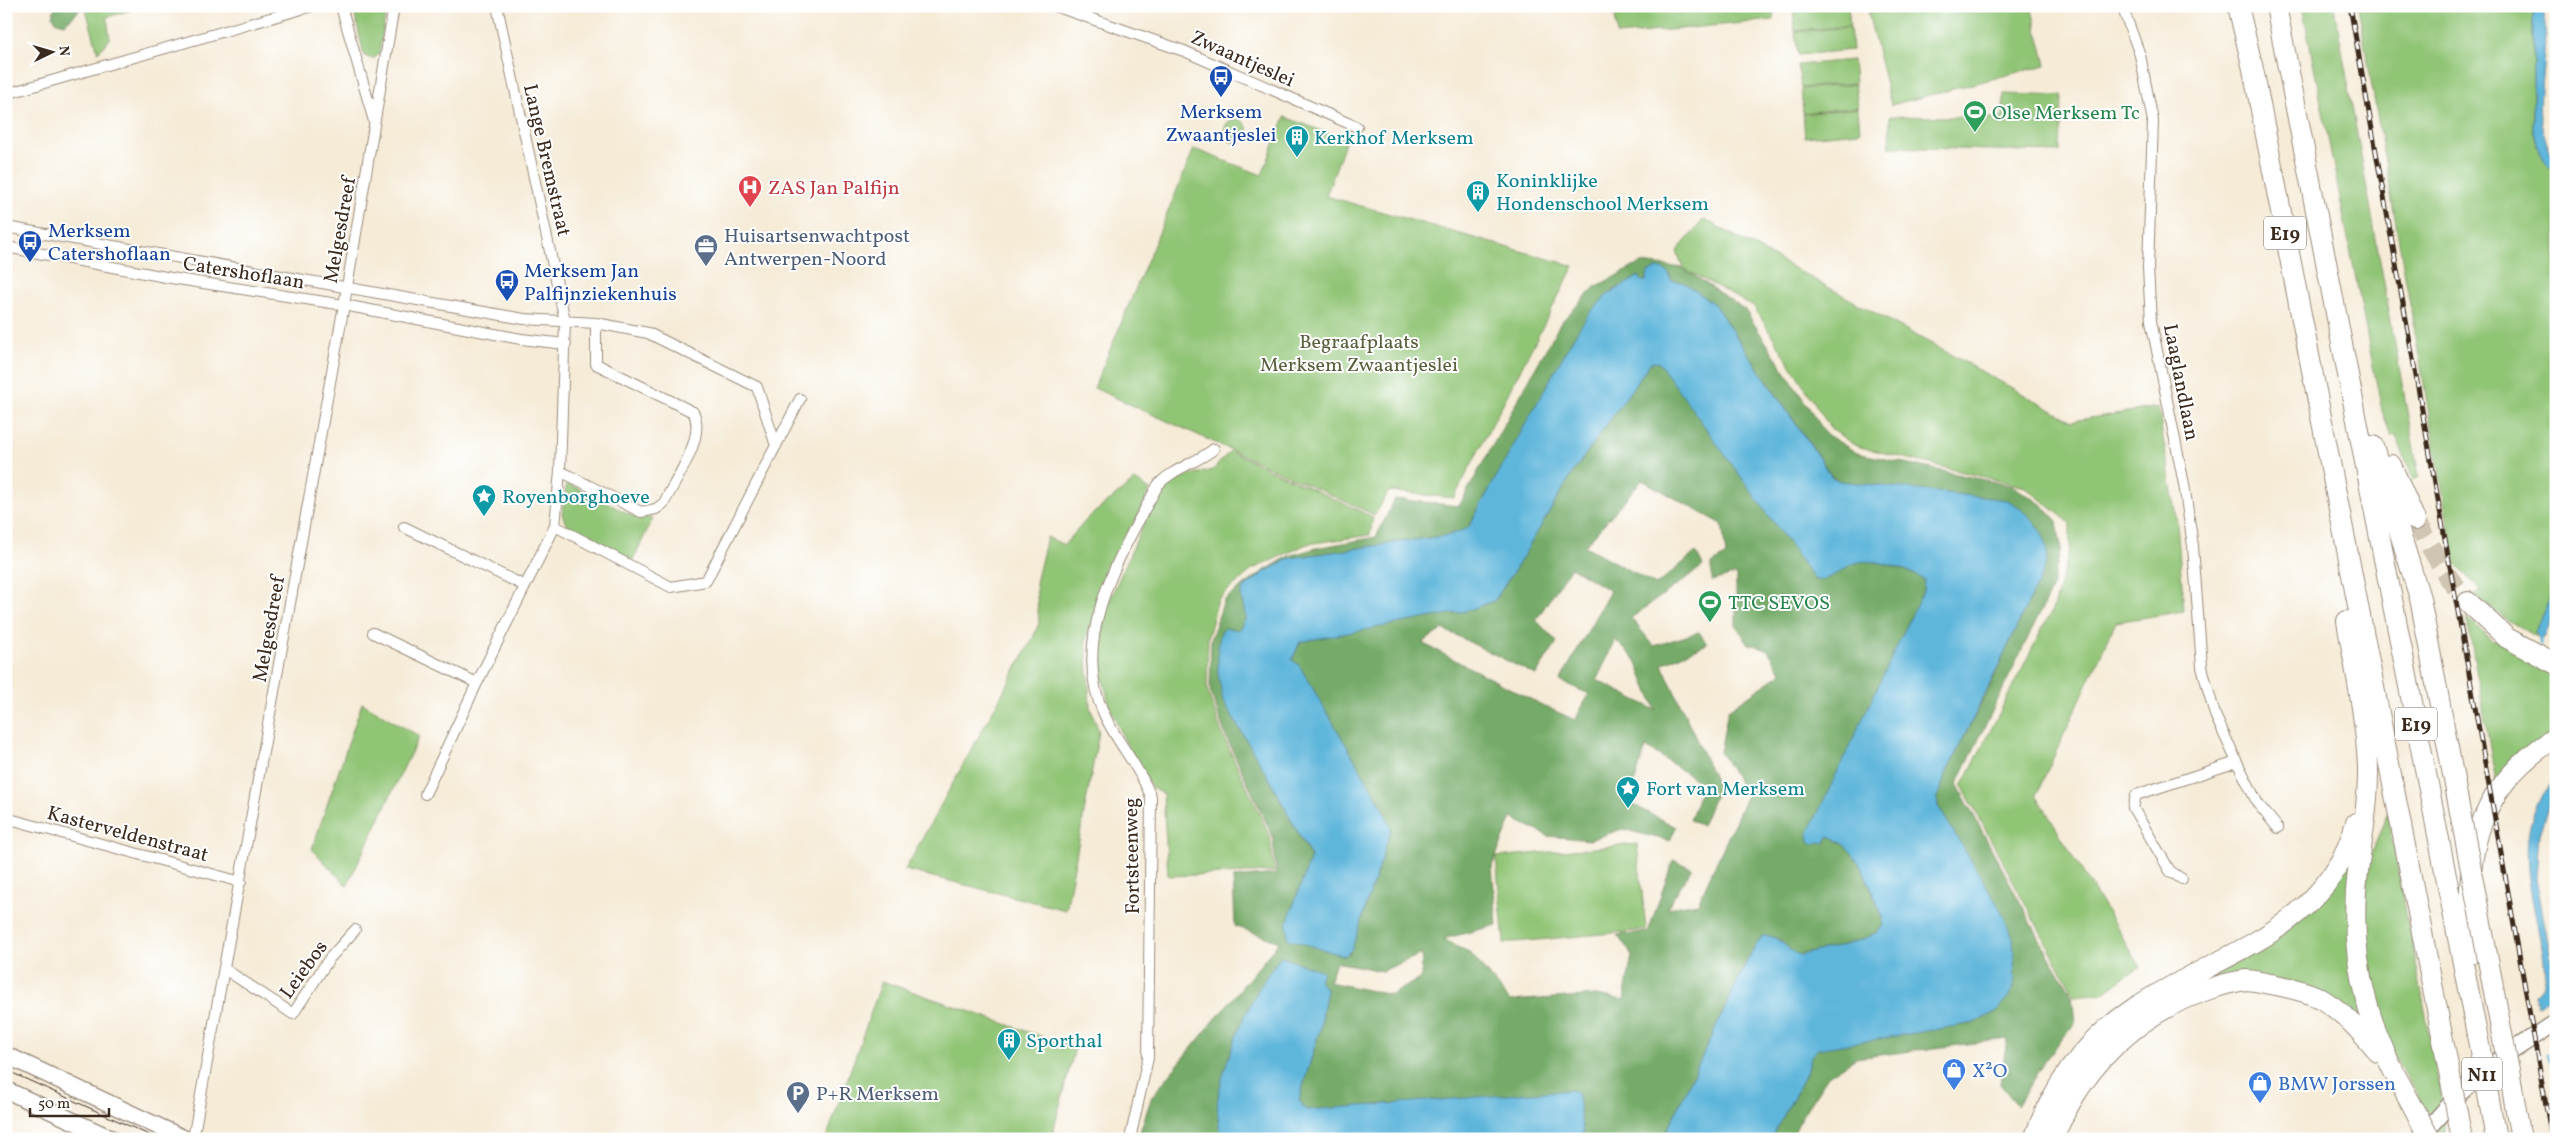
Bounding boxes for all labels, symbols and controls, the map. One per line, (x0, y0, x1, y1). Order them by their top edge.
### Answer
street label: Zwaantjeslei (1186, 24, 1299, 95)
north arrow (28, 28, 78, 78)
text: N (54, 45, 73, 57)
bus stop icon: Merksem Zwaantjeslei (1208, 64, 1234, 98)
street label: Lange Bremstraat (515, 82, 577, 239)
place label: Merksem Zwaantjeslei (1165, 99, 1277, 150)
sports icon: Olse Merksem Tc (1962, 99, 1988, 133)
place label: Olse Merksem Tc (1992, 100, 2140, 128)
building icon: Kerkhof Merksem (1284, 124, 1310, 158)
place label: Kerkhof Merksem (1314, 125, 1474, 153)
place label: Koninklijke Hondenschool Merksem (1496, 168, 1709, 219)
street label: Melgesdreef (318, 173, 364, 286)
hospital icon: ZAS Jan Palfijn (737, 174, 763, 208)
place label: ZAS Jan Palfijn (768, 175, 900, 203)
building icon: Koninklijke Hondenschool Merksem (1465, 179, 1491, 213)
road number: E19 (2264, 217, 2306, 250)
place label: Merksem Catershoflaan (48, 218, 171, 269)
place label: Huisartsenwachtpost Antwerpen-Noord (724, 223, 910, 274)
bus stop icon: Merksem Catershoflaan (17, 229, 43, 263)
office icon: Huisartsenwachtpost Antwerpen-Noord (693, 233, 719, 267)
street label: Catershoflaan (181, 251, 307, 297)
place label: Merksem Jan Palfijnziekenhuis (524, 258, 677, 309)
bus stop icon: Merksem Jan Palfijnziekenhuis (494, 268, 520, 302)
street label: Laaglandlaan (2155, 322, 2205, 443)
park label: Begraafplaats Merksem Zwaantjeslei (1260, 329, 1458, 380)
place icon: Royenborghoeve (471, 483, 497, 517)
place label: Royenborghoeve (502, 484, 650, 512)
street label: Melgesdreef (247, 572, 293, 685)
sports icon: TTC SEVOS (1697, 589, 1723, 623)
place label: TTC SEVOS (1728, 590, 1830, 618)
road number: E19 (2395, 708, 2437, 741)
place icon: Fort van Merksem (1615, 775, 1641, 809)
place label: Fort van Merksem (1646, 776, 1805, 804)
street label: Fortsteenweg (1118, 797, 1148, 915)
street label: Kasterveldenstraat (44, 800, 211, 870)
street label: Leiebos (274, 935, 335, 1005)
building icon: Sporthal (996, 1027, 1022, 1061)
place label: Sporthal (1026, 1028, 1102, 1056)
shop icon: X²O (1941, 1057, 1967, 1091)
place label: X²O (1972, 1058, 2007, 1086)
road number: N11 (2462, 1058, 2502, 1090)
shop icon: BMW Jorssen (2247, 1070, 2273, 1104)
place label: BMW Jorssen (2278, 1071, 2396, 1099)
parking icon: P+R Merksem (785, 1080, 811, 1114)
place label: P+R Merksem (816, 1081, 939, 1109)
scale bar (30, 1085, 109, 1117)
text: 50 m (38, 1094, 70, 1115)

